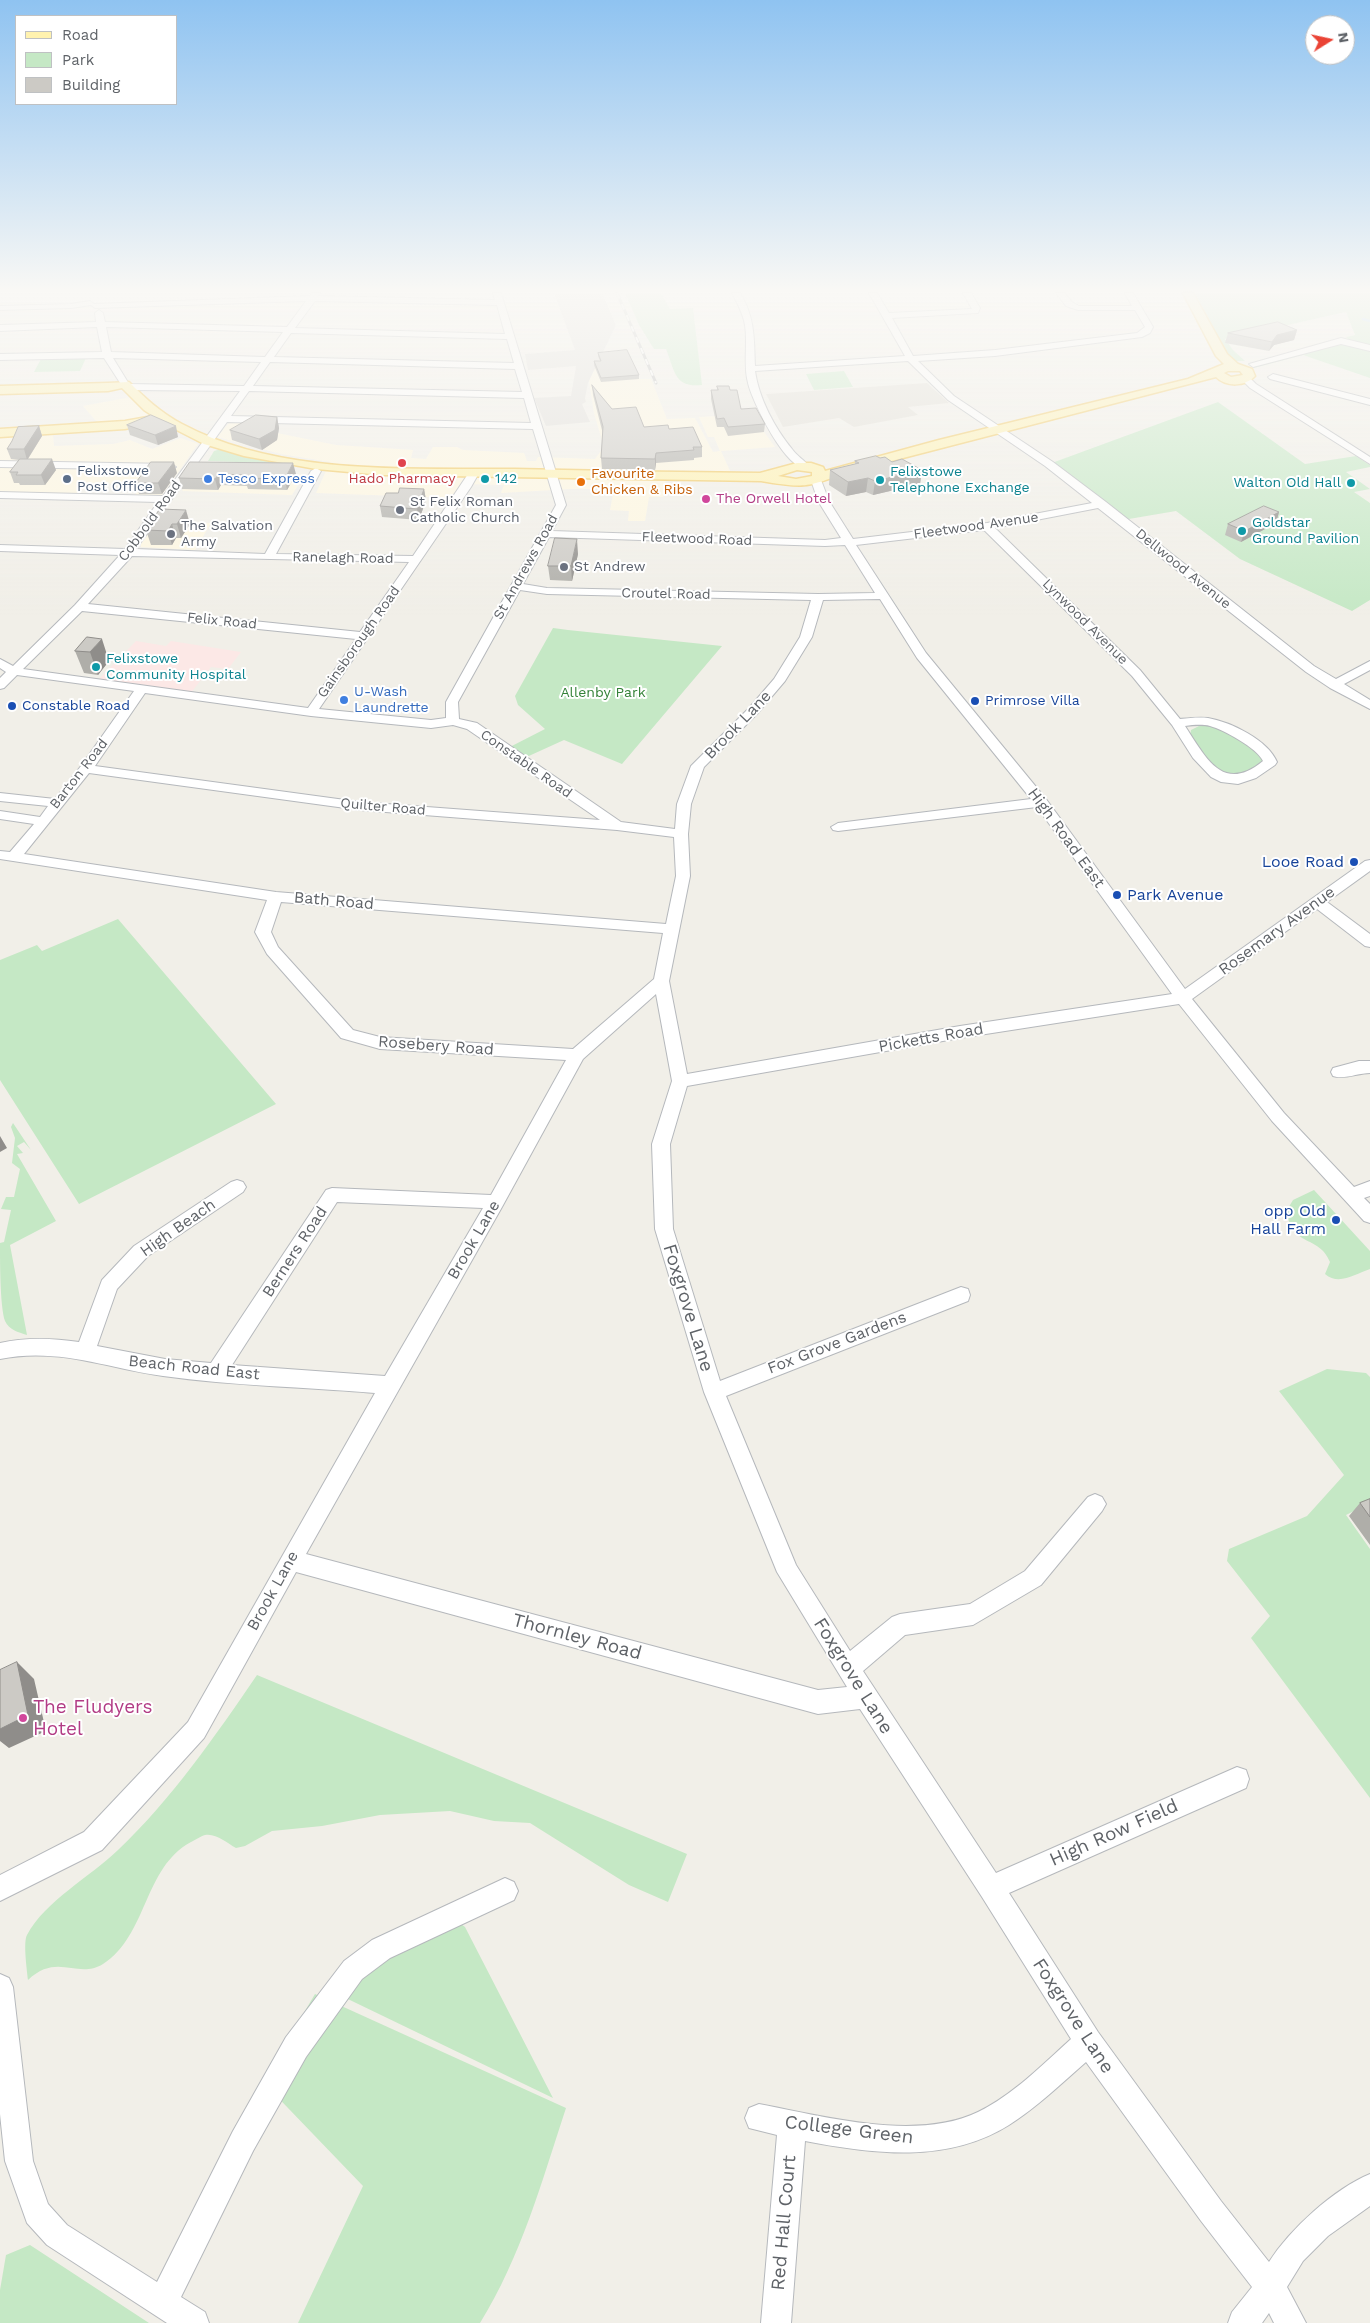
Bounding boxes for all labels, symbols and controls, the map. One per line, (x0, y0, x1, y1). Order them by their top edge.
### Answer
legend (15, 15, 178, 105)
north arrow (1305, 15, 1355, 65)
text: Road (62, 26, 99, 44)
text: N (1335, 31, 1353, 44)
text: Park (62, 51, 94, 69)
text: Building (62, 76, 120, 94)
marker: Hado Pharmacy (396, 457, 408, 469)
place label: Felixstowe Post Office (77, 463, 153, 496)
place label: Felixstowe Telephone Exchange (890, 464, 1029, 497)
place label: Favourite Chicken & Ribs (591, 466, 693, 498)
place label: Tesco Express (218, 471, 315, 487)
place label: Hado Pharmacy (349, 471, 455, 487)
place label: 142 (495, 471, 517, 487)
marker: Felixstowe Post Office (61, 473, 73, 485)
marker: Tesco Express (202, 473, 214, 485)
marker: 142 (479, 473, 491, 485)
marker: Felixstowe Telephone Exchange (874, 474, 886, 486)
place label: Walton Old Hall (1233, 475, 1341, 491)
marker: Favourite Chicken & Ribs (575, 476, 587, 488)
street label: Cobbold Road (115, 477, 185, 565)
marker: Walton Old Hall (1345, 477, 1357, 489)
place label: The Orwell Hotel (716, 491, 831, 507)
marker: The Orwell Hotel (700, 493, 712, 505)
place label: St Felix Roman Catholic Church (410, 494, 520, 526)
marker: St Felix Roman Catholic Church (394, 504, 406, 516)
street label: Fleetwood Avenue (912, 509, 1040, 543)
street label: St Andrews Road (490, 512, 562, 622)
place label: Goldstar Ground Pavilion (1252, 515, 1359, 548)
place label: The Salvation Army (181, 518, 273, 550)
street label: Dellwood Avenue (1132, 525, 1234, 613)
marker: Goldstar Ground Pavilion (1236, 525, 1248, 537)
marker: The Salvation Army (165, 528, 177, 540)
street label: Fleetwood Road (641, 529, 753, 549)
street label: Ranelagh Road (292, 549, 394, 567)
place label: St Andrew (574, 559, 645, 575)
marker: St Andrew (558, 561, 570, 573)
street label: Lynwood Avenue (1039, 576, 1131, 668)
street label: Gainsborough Road (314, 583, 404, 701)
street label: Croutel Road (621, 585, 711, 603)
street label: Felix Road (186, 609, 258, 633)
place label: Felixstowe Community Hospital (106, 651, 246, 684)
marker: Felixstowe Community Hospital (90, 661, 102, 673)
place label: U-Wash Laundrette (354, 684, 429, 716)
park label: Allenby Park (560, 685, 646, 701)
street label: Brook Lane (700, 687, 776, 763)
place label: Primrose Villa (985, 693, 1080, 709)
marker: U-Wash Laundrette (338, 694, 350, 706)
marker: Primrose Villa (969, 695, 981, 707)
place label: Constable Road (22, 698, 130, 714)
marker: Constable Road (6, 700, 18, 712)
street label: Constable Road (477, 726, 575, 802)
street label: Barton Road (46, 736, 112, 812)
street label: High Road East (1023, 784, 1109, 892)
street label: Quilter Road (340, 795, 426, 819)
place label: Looe Road (1262, 852, 1344, 872)
marker: Looe Road (1348, 856, 1360, 868)
street label: Rosemary Avenue (1215, 882, 1339, 980)
place label: Park Avenue (1127, 885, 1223, 905)
street label: Bath Road (293, 888, 375, 914)
marker: Park Avenue (1111, 889, 1123, 901)
street label: Picketts Road (877, 1019, 985, 1057)
street label: Rosebery Road (377, 1032, 495, 1060)
street label: High Beach (137, 1195, 219, 1261)
street label: Brook Lane (444, 1197, 504, 1283)
place label: opp Old Hall Farm (1250, 1201, 1326, 1239)
street label: Berners Road (258, 1203, 332, 1301)
marker: opp Old Hall Farm (1330, 1214, 1342, 1226)
street label: Foxgrove Lane (658, 1241, 718, 1375)
street label: Fox Grove Gardens (765, 1308, 909, 1378)
street label: Beach Road East (127, 1352, 261, 1384)
street label: Brook Lane (243, 1548, 303, 1634)
street label: Thornley Road (510, 1609, 644, 1665)
street label: Foxgrove Lane (808, 1614, 898, 1738)
place label: The Fludyers Hotel (33, 1696, 152, 1740)
marker: The Fludyers Hotel (17, 1712, 29, 1724)
street label: High Row Field (1046, 1794, 1182, 1872)
street label: Foxgrove Lane (1027, 1954, 1119, 2078)
street label: College Green (783, 2111, 915, 2149)
street label: Red Hall Court (767, 2154, 801, 2292)

